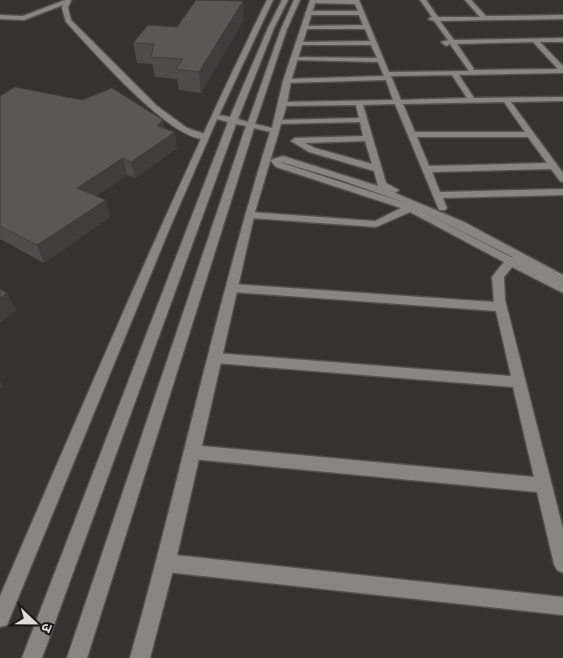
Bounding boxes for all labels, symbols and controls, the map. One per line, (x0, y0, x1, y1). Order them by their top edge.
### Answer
north arrow (10, 598, 60, 648)
text: उ (38, 621, 54, 635)

